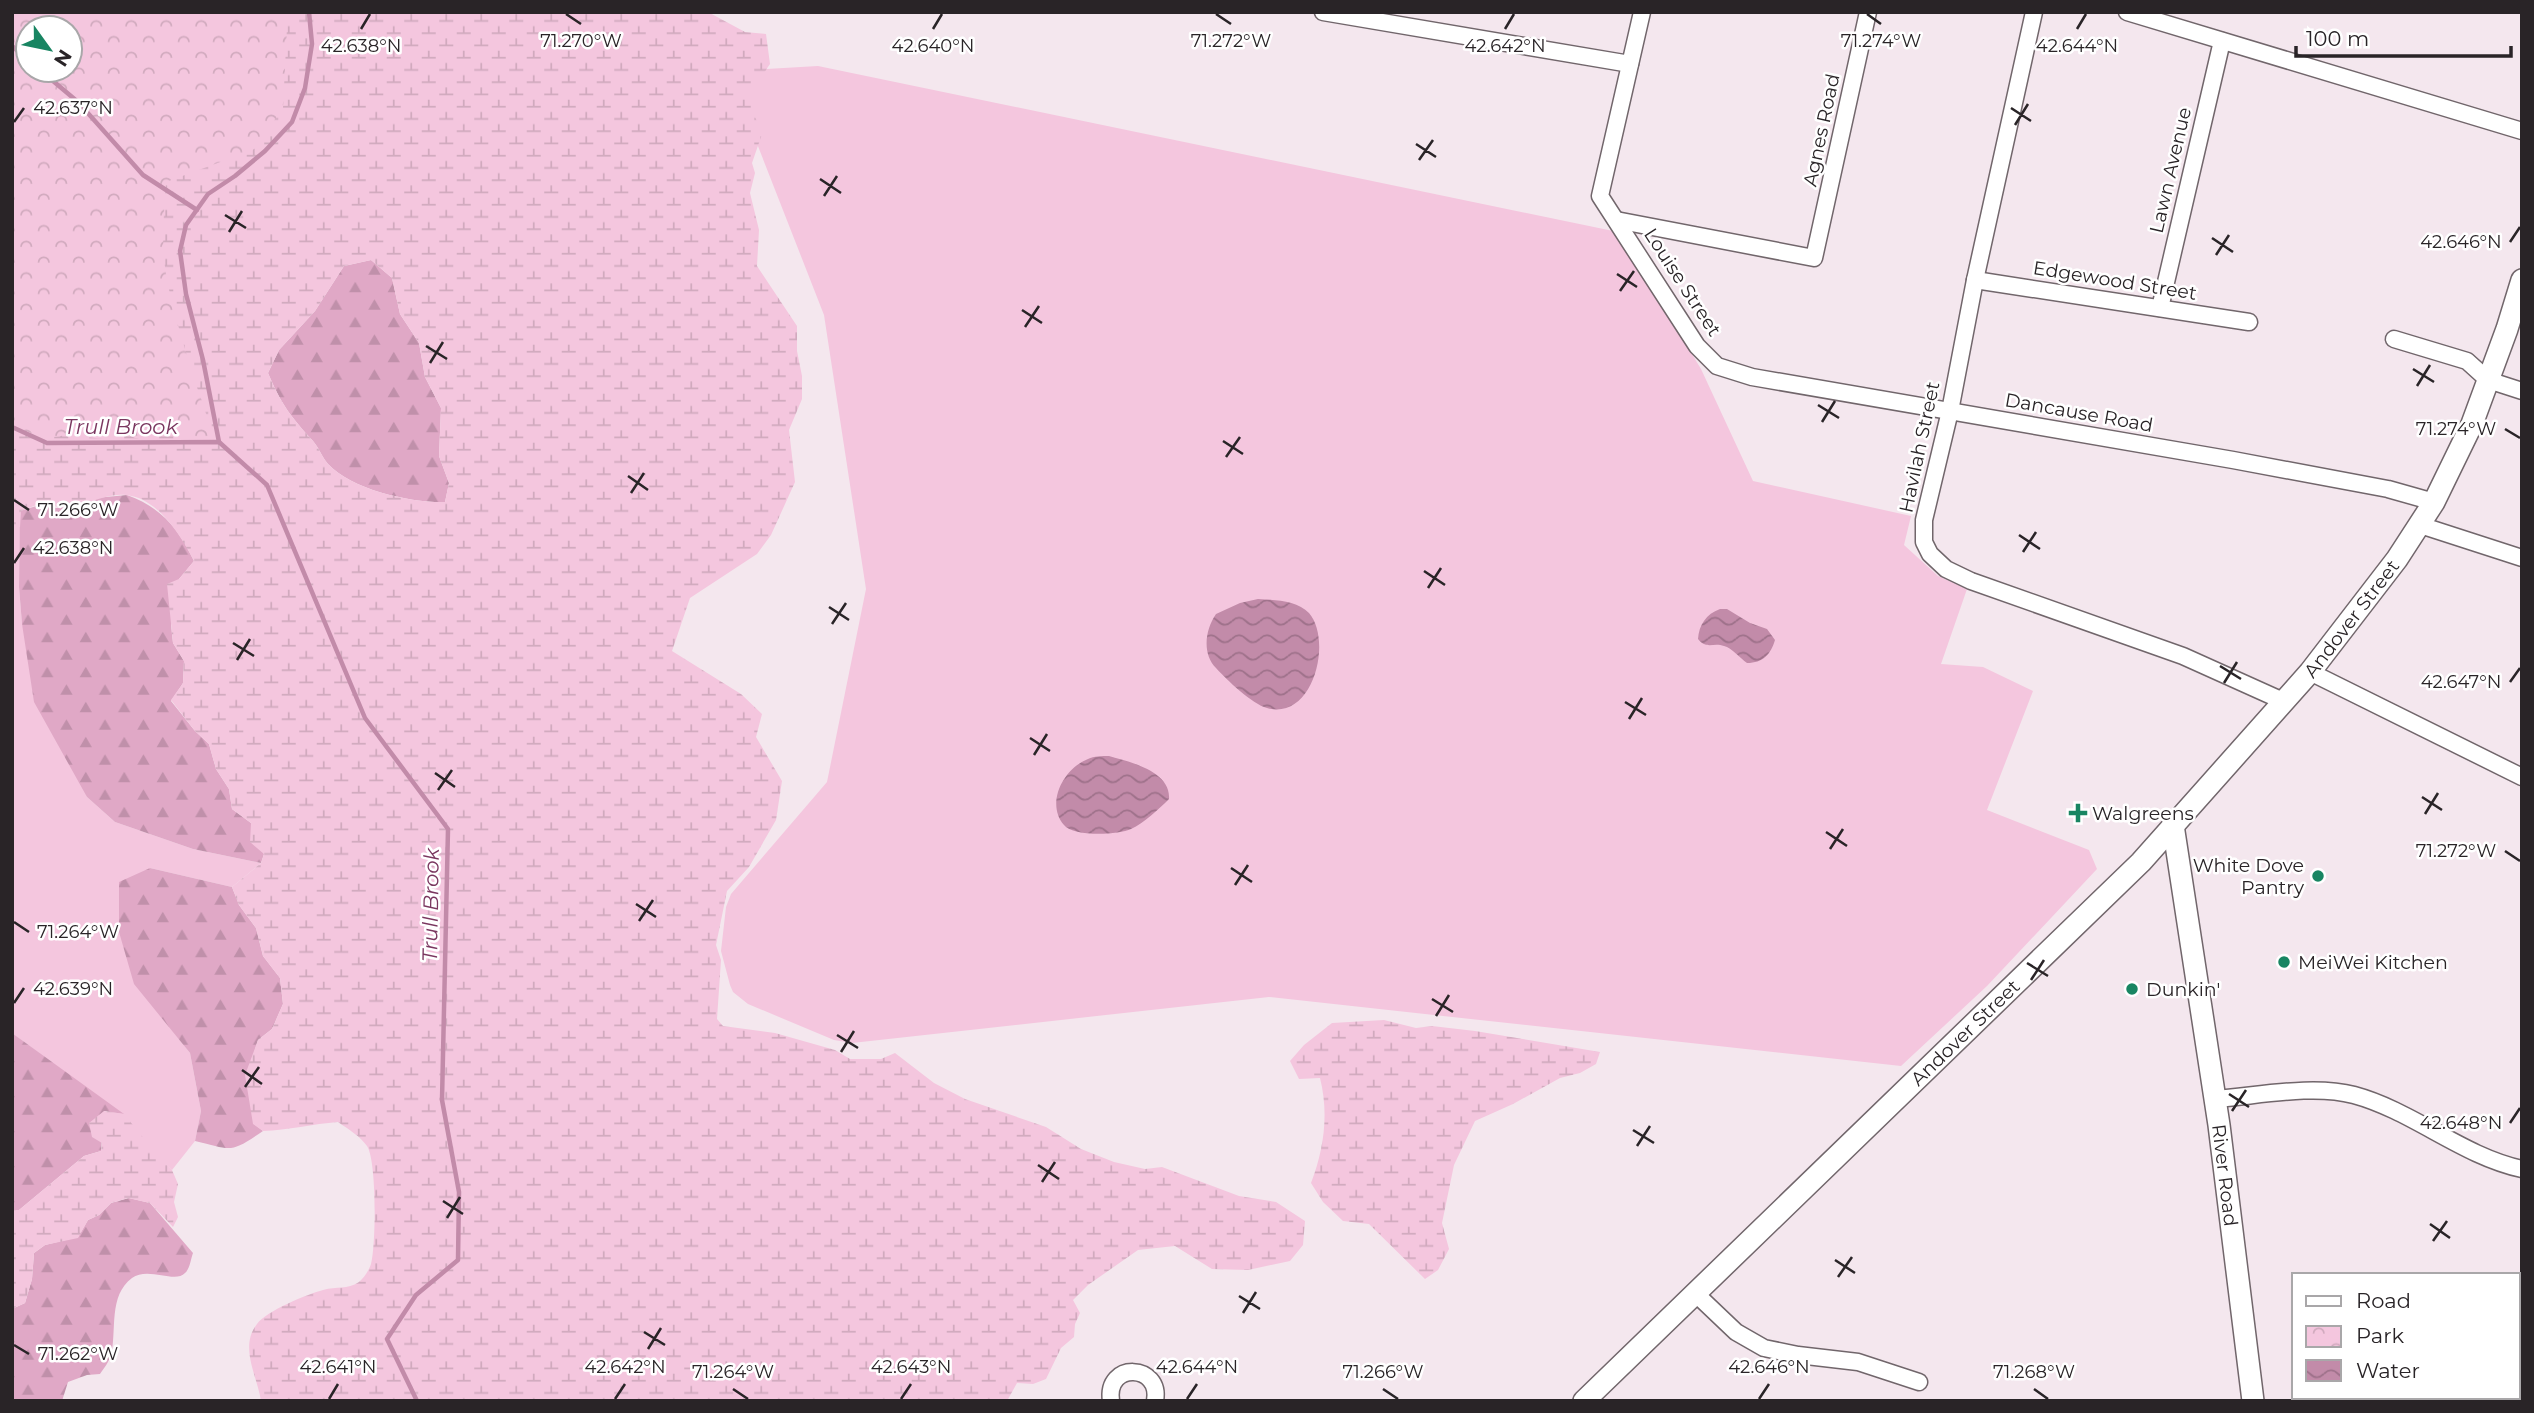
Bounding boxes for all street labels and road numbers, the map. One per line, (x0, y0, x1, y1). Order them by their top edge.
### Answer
street label: Agnes Road (1798, 72, 1845, 189)
street label: Lawn Avenue (2145, 105, 2196, 235)
street label: Louise Street (1639, 224, 1726, 341)
street label: Edgewood Street (2031, 256, 2199, 305)
street label: Havilah Street (1894, 379, 1945, 515)
street label: Dancause Road (2003, 388, 2155, 437)
street label: Andover Street (2299, 555, 2404, 682)
street label: Andover Street (1906, 975, 2025, 1091)
street label: River Road (2207, 1123, 2242, 1228)

